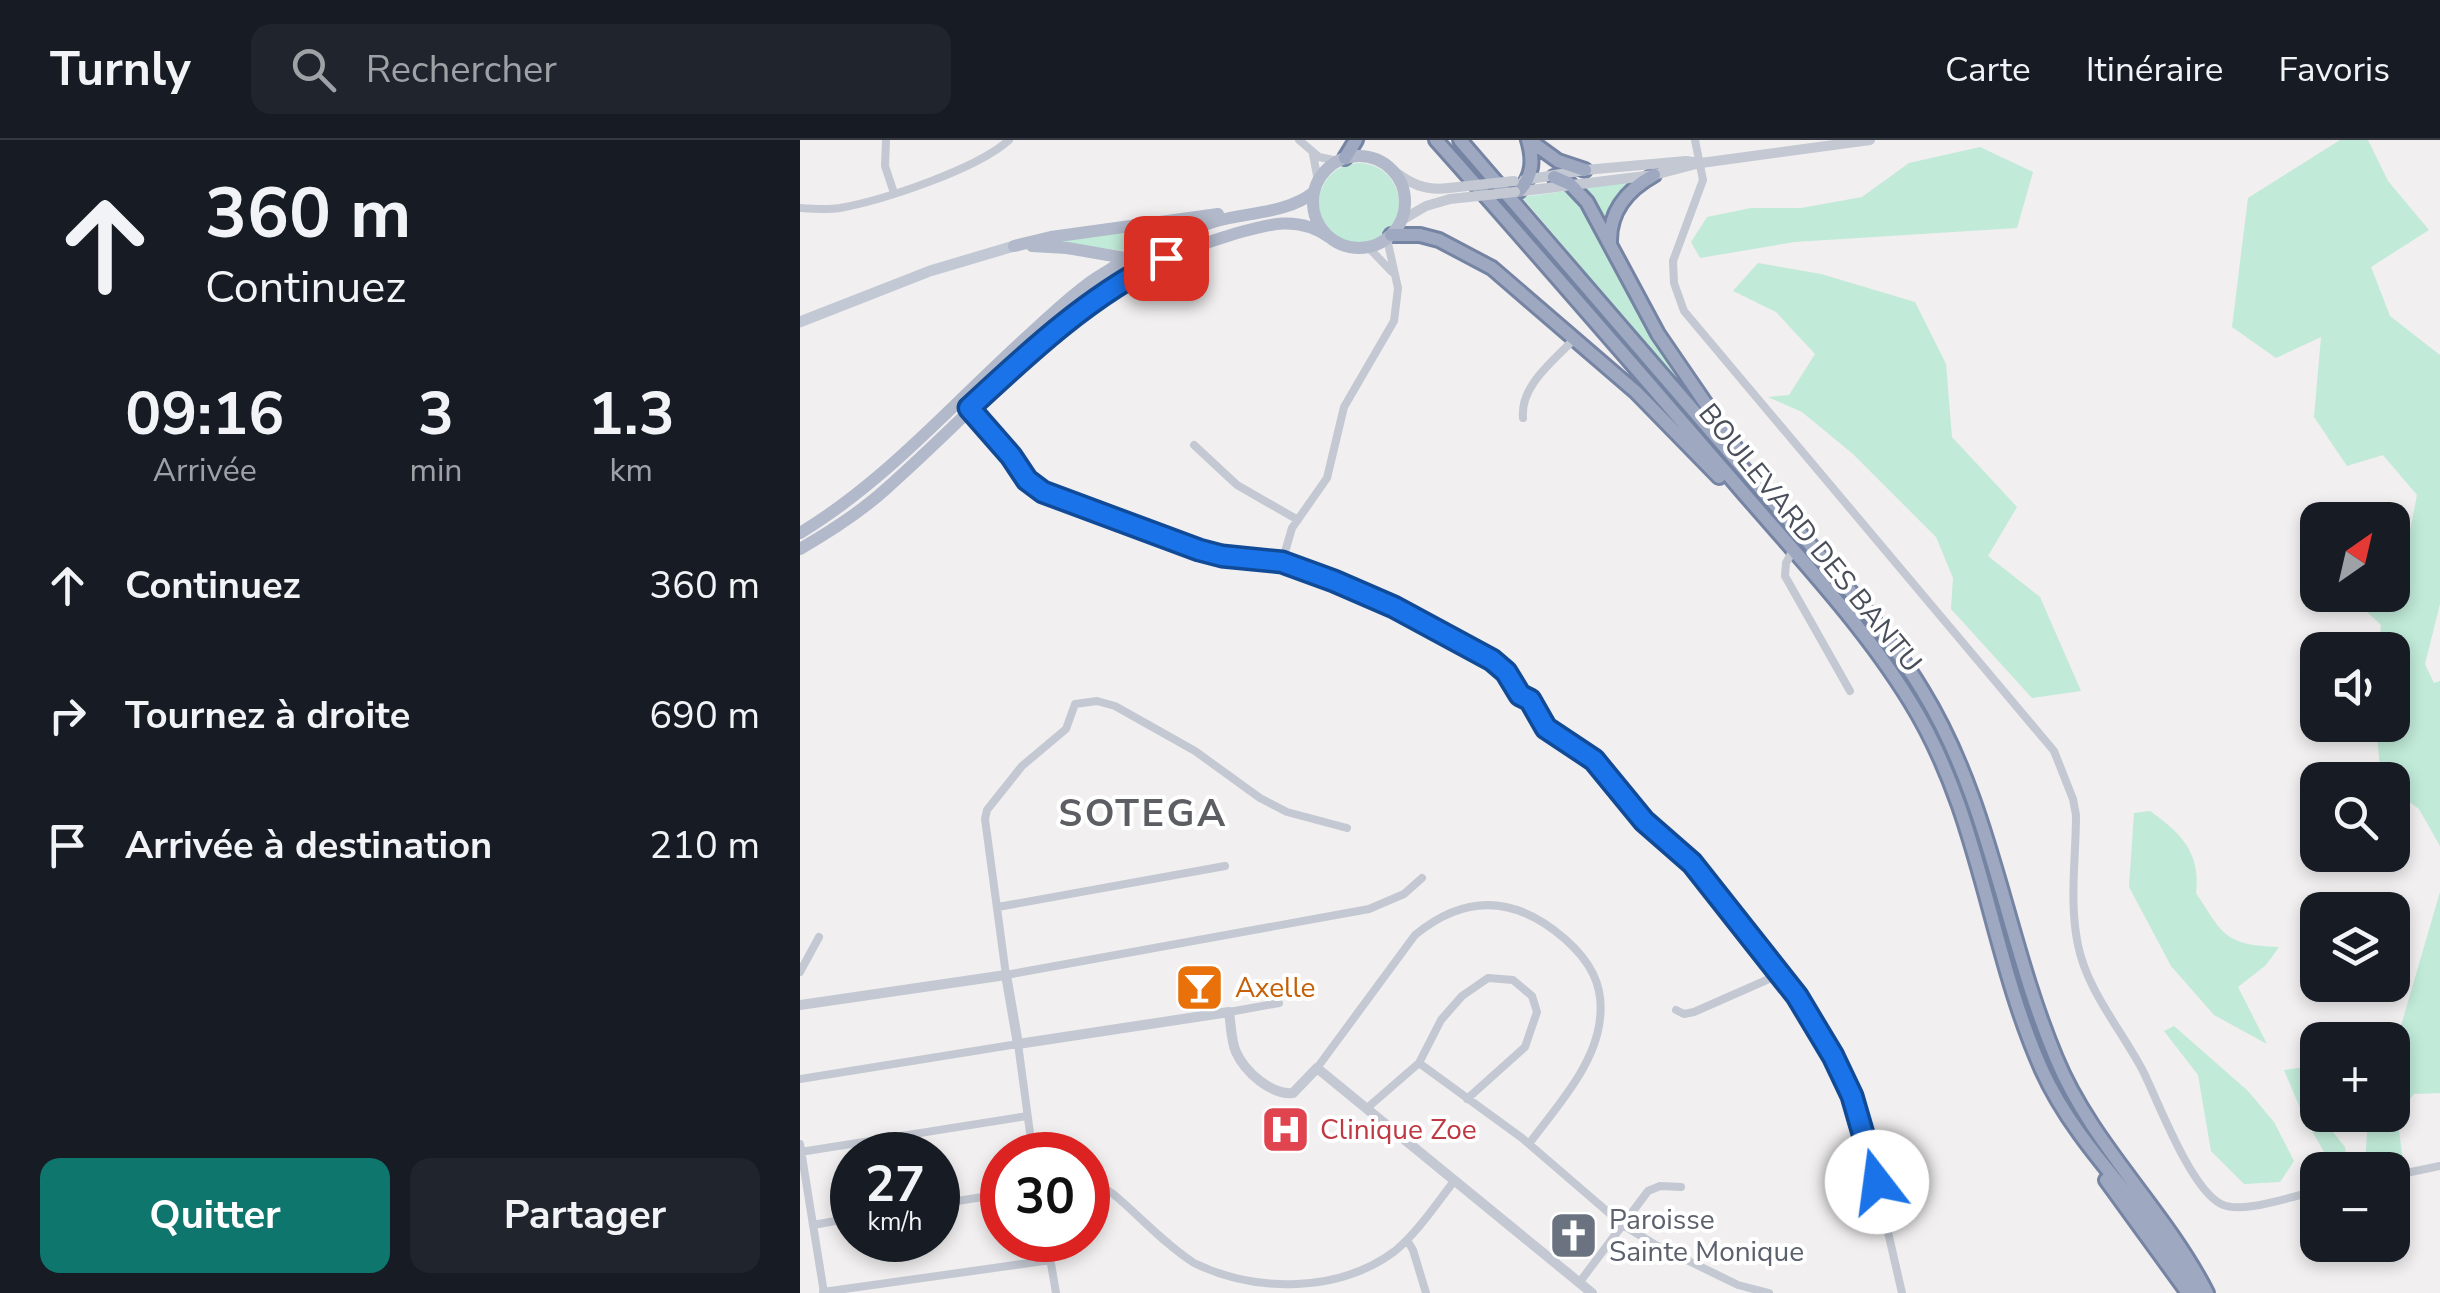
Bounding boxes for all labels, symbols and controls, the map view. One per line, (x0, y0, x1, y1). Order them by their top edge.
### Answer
search box (251, 24, 951, 114)
text: Turnly (50, 36, 191, 102)
icon: search (286, 42, 341, 97)
text: Rechercher (366, 44, 557, 95)
text: Carte (1945, 46, 2031, 93)
text: Itinéraire (2086, 46, 2223, 93)
text: Favoris (2278, 46, 2390, 93)
text: 360 m (205, 166, 411, 262)
icon: ahead (40, 180, 170, 310)
pin (1124, 216, 1209, 301)
icon: arrive (1139, 231, 1194, 286)
text: Continuez (205, 257, 406, 318)
text: 09:16 (125, 373, 284, 455)
text: 3 (418, 373, 454, 455)
text: 1.3 (588, 373, 675, 455)
street label: BOULEVARD DES BANTU (1690, 396, 1930, 680)
text: Arrivée (153, 449, 257, 492)
text: min (409, 449, 462, 492)
text: km (610, 449, 653, 492)
north arrow (2300, 502, 2410, 612)
map controls (2300, 502, 2410, 1262)
icon: ahead (40, 558, 95, 613)
text: Continuez (125, 560, 300, 611)
text: 360 m (649, 560, 760, 611)
button: sound (2300, 632, 2410, 742)
icon: right (40, 688, 95, 743)
text: Tournez à droite (125, 690, 410, 741)
text: 690 m (649, 690, 760, 741)
button: search (2300, 762, 2410, 872)
district label: SOTEGA (1058, 788, 1228, 839)
icon: arrive (40, 818, 95, 873)
text: Arrivée à destination (125, 820, 492, 871)
text: 210 m (649, 820, 760, 871)
button: layers (2300, 892, 2410, 1002)
bar icon: Axelle (1174, 962, 1226, 1014)
place label: Axelle (1235, 969, 1315, 1007)
button: + (2300, 1022, 2410, 1132)
hospital icon: Clinique Zoe (1259, 1104, 1311, 1156)
place label: Clinique Zoe (1320, 1111, 1477, 1149)
position arrow (1825, 1130, 1929, 1234)
speed limit sign: 30 (980, 1132, 1110, 1262)
text: 27 (865, 1150, 925, 1219)
button: − (2300, 1152, 2410, 1262)
button: Quitter (40, 1158, 390, 1273)
button: Partager (410, 1158, 760, 1273)
place label: Paroisse Sainte Monique (1609, 1201, 1804, 1271)
text: km/h (867, 1205, 923, 1239)
church icon: Paroisse Sainte Monique (1548, 1210, 1600, 1262)

